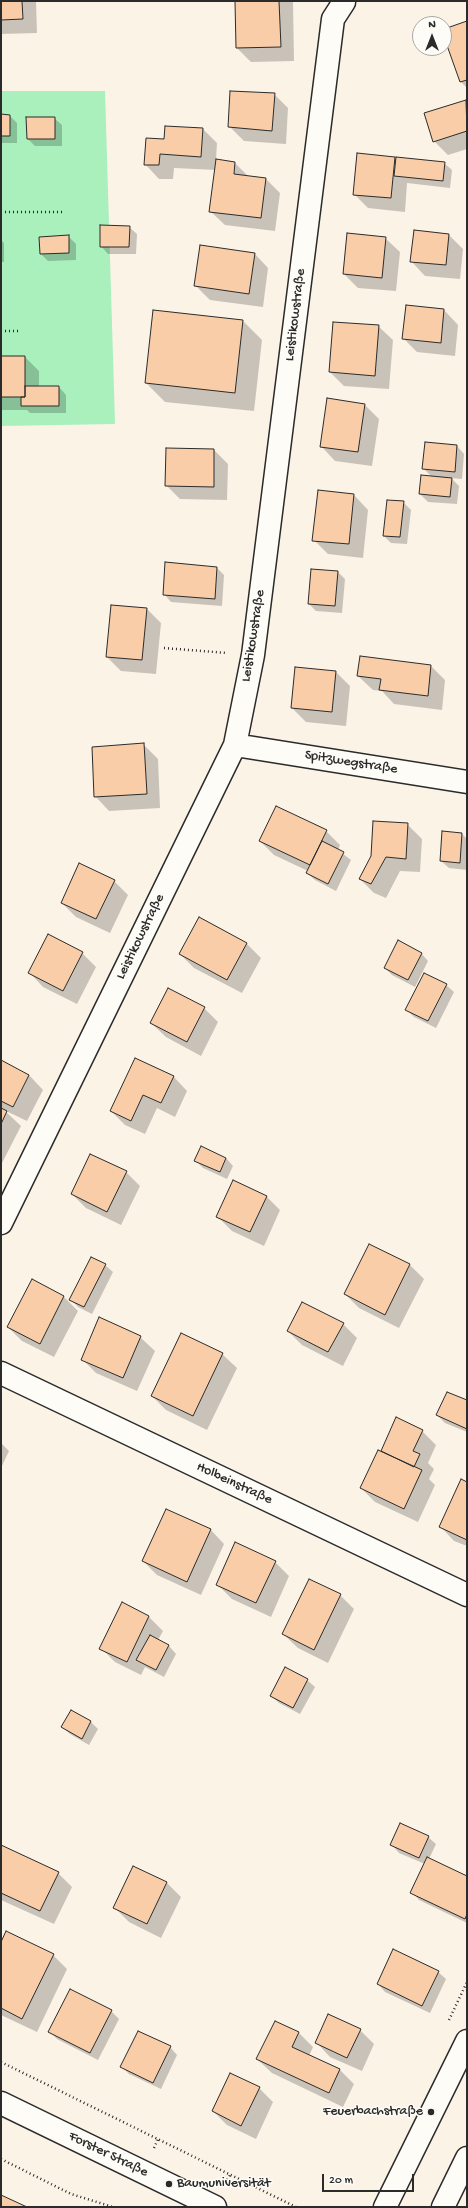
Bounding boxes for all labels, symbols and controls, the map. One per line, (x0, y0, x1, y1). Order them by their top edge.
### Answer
north arrow (412, 16, 452, 56)
text: N (428, 19, 436, 31)
street label: Leistikowstraße (282, 268, 310, 362)
street label: Leistikowstraße (238, 589, 270, 683)
street label: Spitzwegstraße (303, 747, 399, 779)
street label: Leistikowstraße (113, 892, 169, 982)
street label: Holbeinstraße (193, 1459, 275, 1509)
place label: Feuerbachstraße (323, 2104, 423, 2120)
marker: Feuerbachstraße (426, 2107, 436, 2117)
street label: Forster Straße (65, 2129, 151, 2181)
scale bar (324, 2166, 416, 2192)
text: 20 m (329, 2174, 353, 2188)
place label: Baumuniversität (177, 2176, 270, 2192)
marker: Baumuniversität (164, 2179, 174, 2189)

